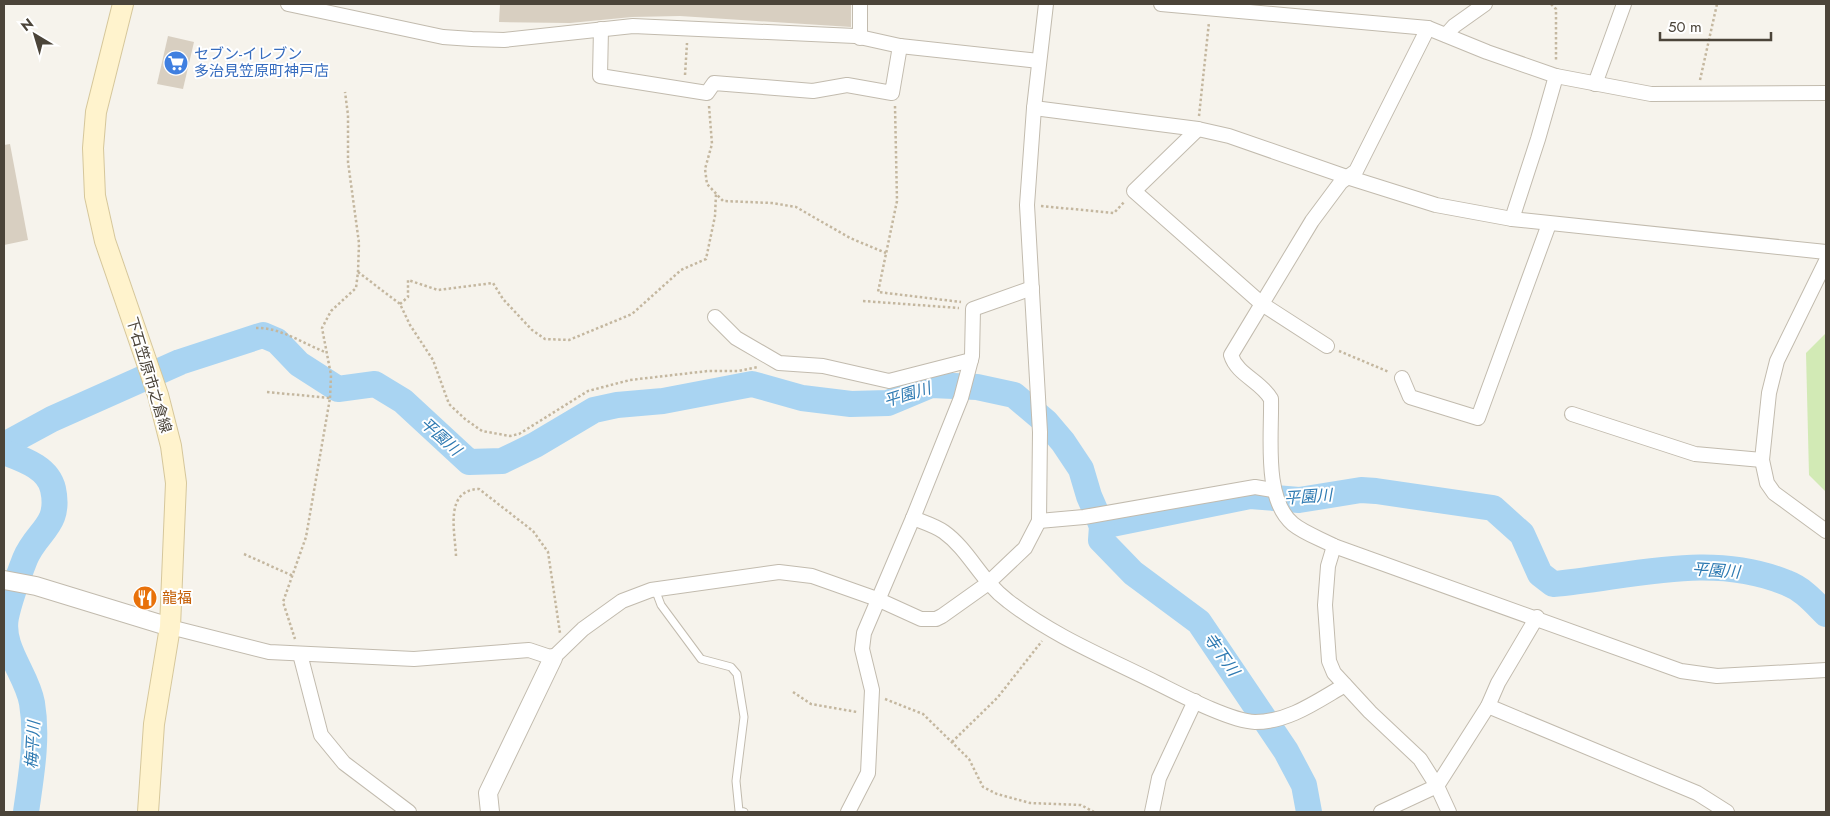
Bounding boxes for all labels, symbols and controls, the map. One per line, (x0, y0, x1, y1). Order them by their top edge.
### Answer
north arrow (10, 10, 60, 60)
scale bar (1660, 10, 1771, 42)
text: N (16, 13, 38, 36)
text: 50 m (1668, 16, 1702, 38)
place label: セブン-イレブン 多治見笠原町神戸店 (194, 43, 329, 82)
supermarket icon: セブン-イレブン 多治見笠原町神戸店 (163, 50, 189, 76)
street label: 下石笠原市之倉線 (121, 314, 177, 436)
water label: 平園川 (881, 376, 935, 412)
water label: 平園川 (415, 412, 468, 462)
water label: 平園川 (1283, 483, 1335, 510)
water label: 平園川 (1691, 557, 1743, 584)
restaurant icon: 龍福 (132, 585, 158, 611)
place label: 龍福 (162, 587, 192, 609)
water label: 寺下川 (1198, 628, 1246, 682)
water label: 梅平川 (20, 718, 45, 770)

